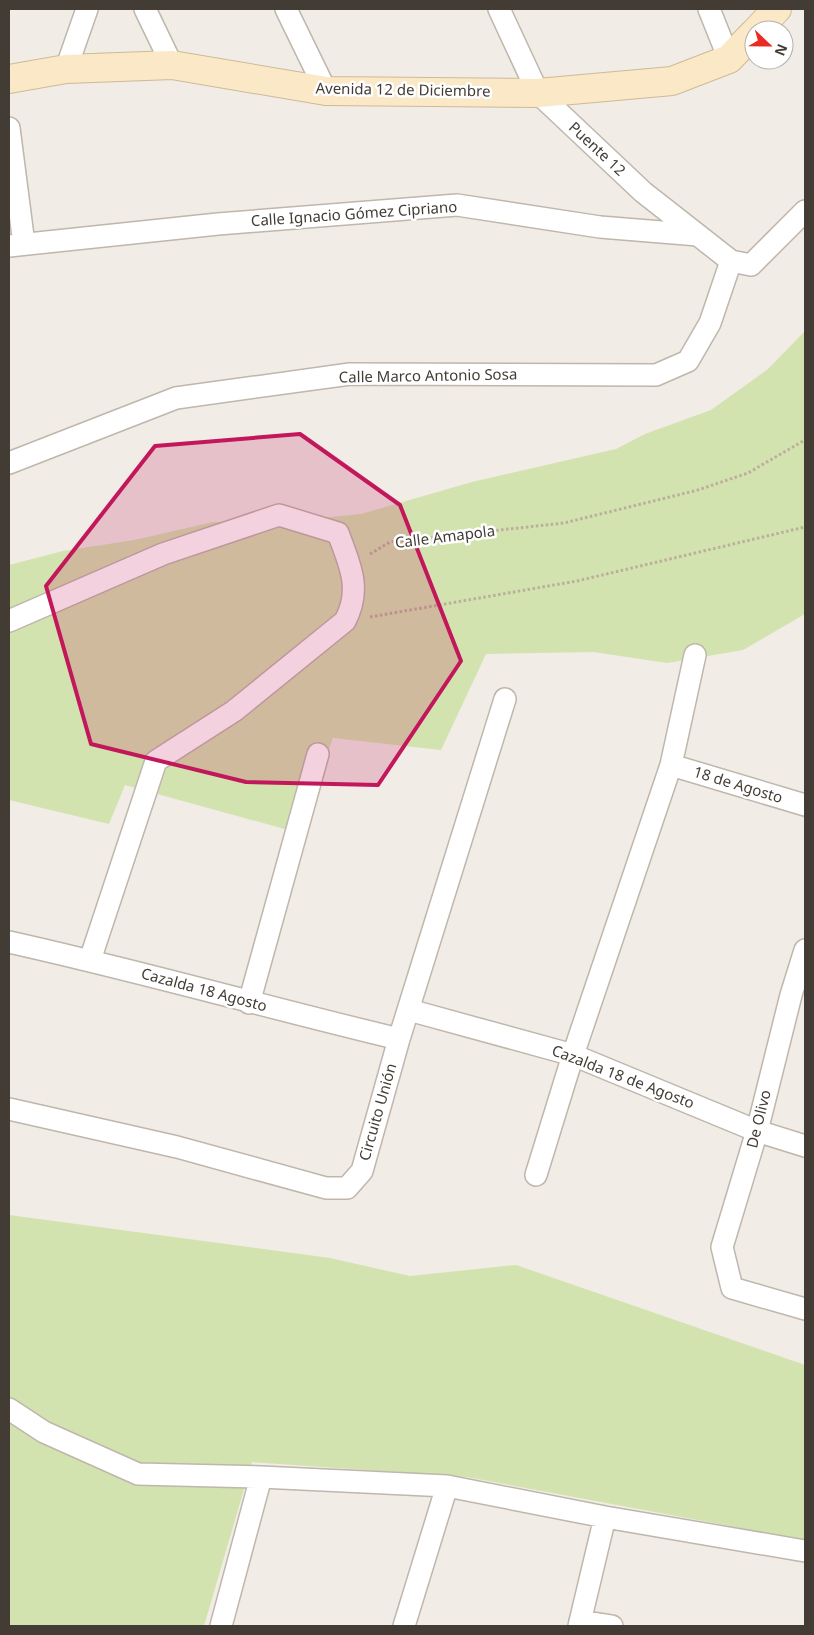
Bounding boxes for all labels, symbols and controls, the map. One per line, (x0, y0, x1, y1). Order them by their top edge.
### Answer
north arrow (744, 20, 794, 70)
text: N (771, 41, 792, 59)
street label: Avenida 12 de Diciembre (315, 77, 491, 101)
street label: Puente 12 (565, 117, 630, 180)
street label: Calle Ignacio Gómez Cipriano (250, 196, 458, 230)
street label: Calle Marco Antonio Sosa (339, 363, 517, 387)
street label: Calle Amapola (394, 520, 496, 552)
street label: 18 de Agosto (691, 761, 785, 807)
street label: Cazalda 18 Agosto (139, 963, 269, 1015)
street label: Cazalda 18 de Agosto (549, 1040, 697, 1112)
street label: Circuito Unión (354, 1061, 400, 1163)
street label: De Olivo (741, 1087, 775, 1150)

